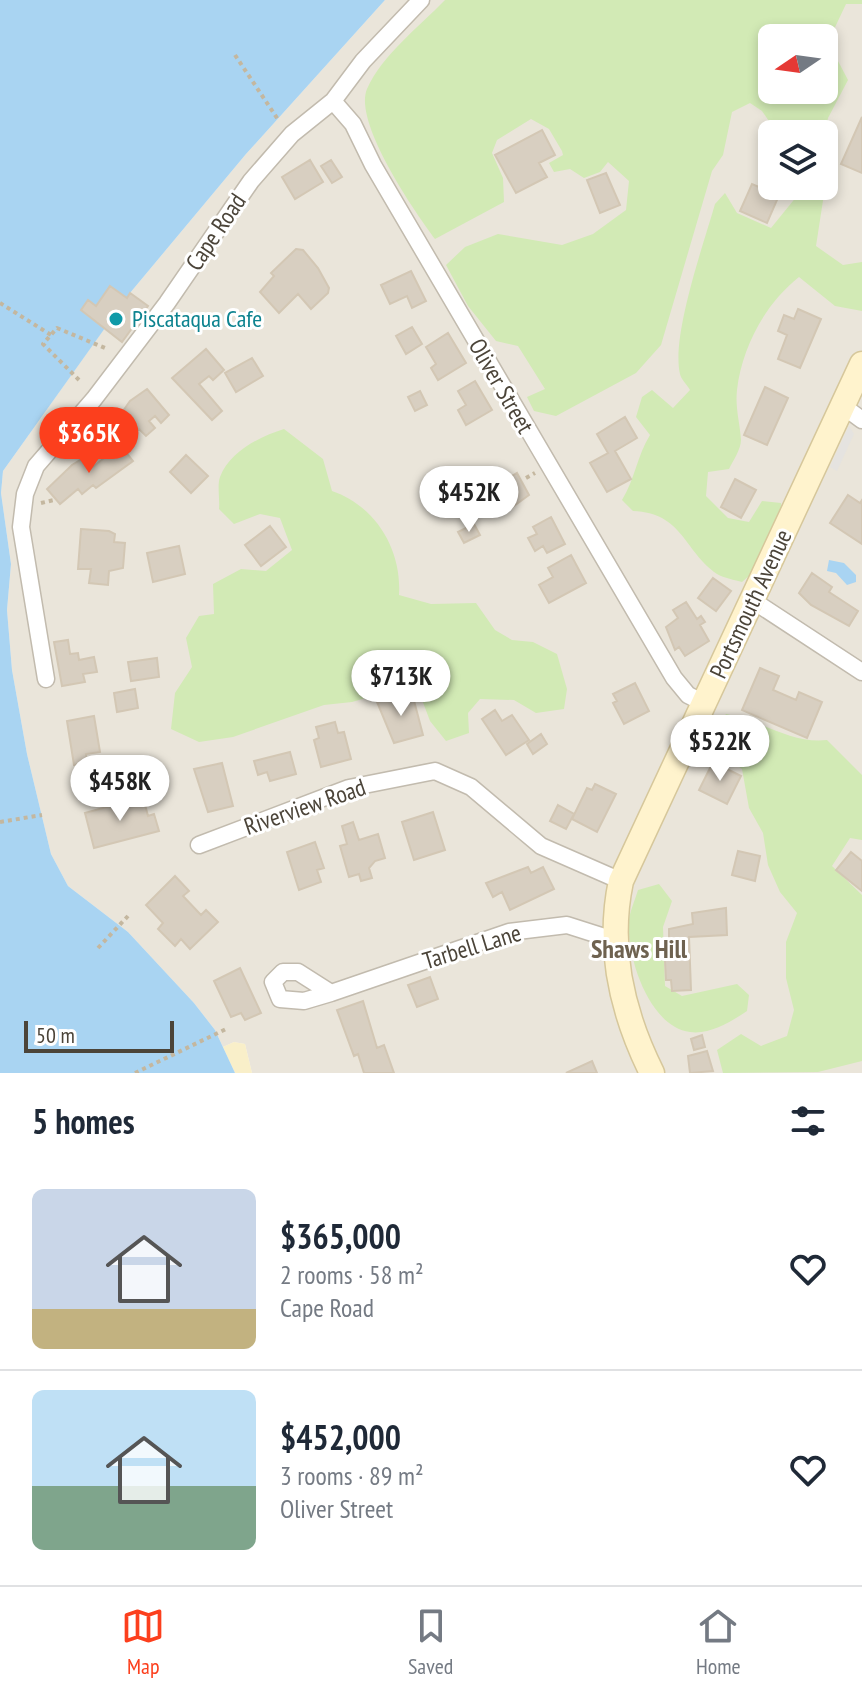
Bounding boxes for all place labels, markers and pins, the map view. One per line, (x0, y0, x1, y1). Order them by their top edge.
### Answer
place label: Piscataqua Cafe (132, 303, 262, 334)
marker: Piscataqua Cafe (107, 310, 125, 328)
pin: $365K (33, 407, 145, 475)
pin: $452K (413, 466, 525, 534)
pin: $713K (345, 650, 457, 718)
pin: $522K (664, 715, 776, 783)
pin: $458K (64, 755, 176, 823)

